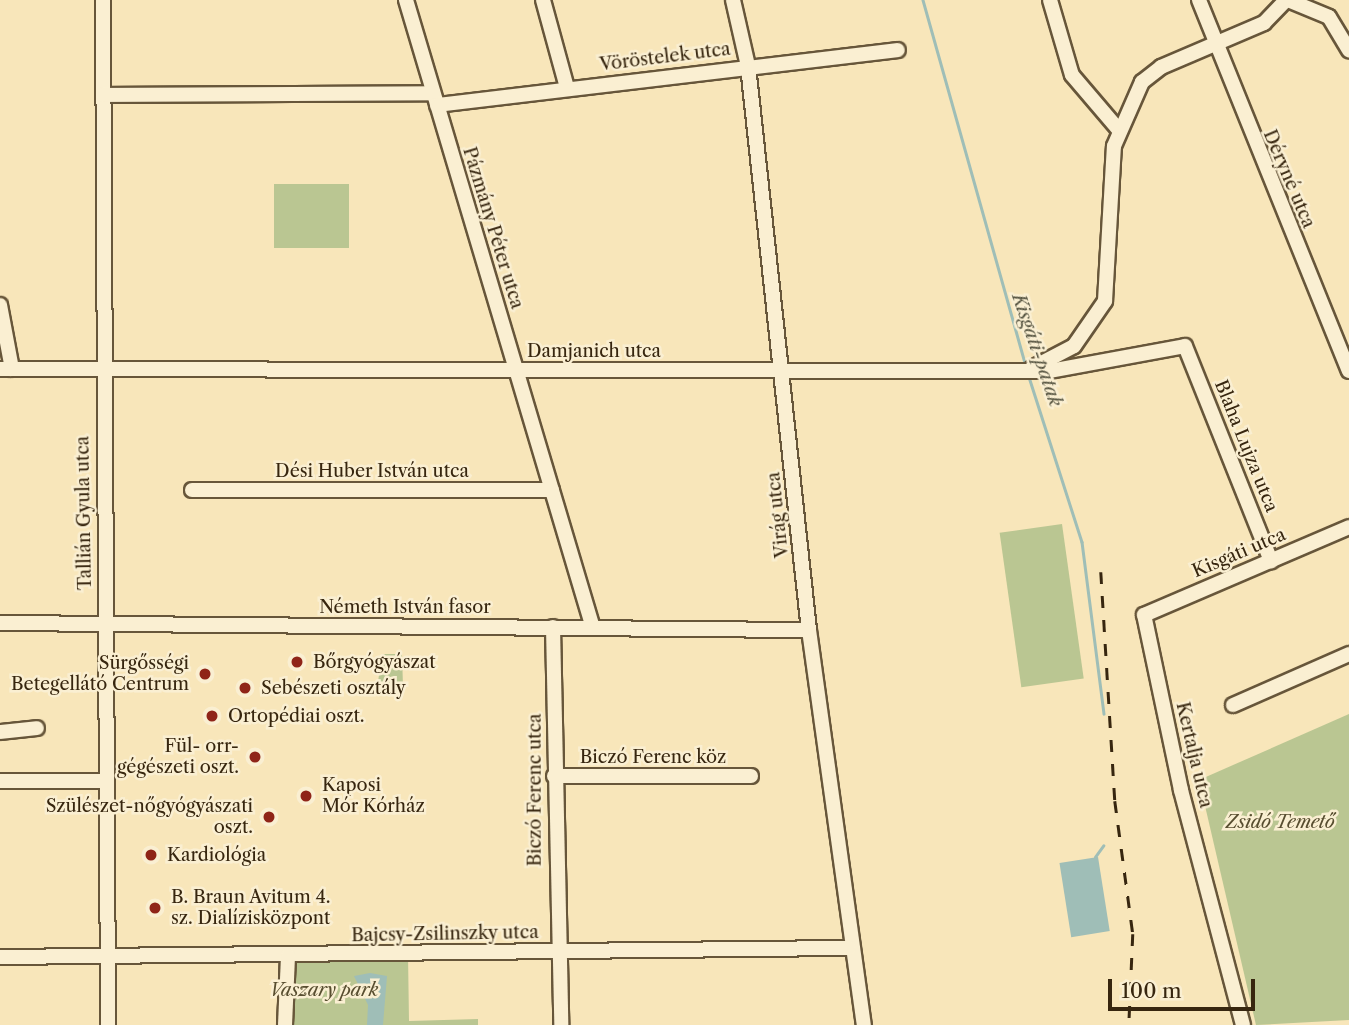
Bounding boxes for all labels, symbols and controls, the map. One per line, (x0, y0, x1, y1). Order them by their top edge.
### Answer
street label: Vöröstelek utca (598, 38, 732, 76)
street label: Déryné utca (1259, 127, 1319, 231)
street label: Pázmány Péter utca (458, 144, 528, 312)
water label: Kisgáti-patak (1007, 290, 1067, 410)
street label: Damjanich utca (527, 340, 661, 362)
street label: Blaha Lujza utca (1210, 377, 1282, 515)
street label: Tallián Gyula utca (72, 436, 96, 590)
street label: Dési Huber István utca (275, 460, 469, 482)
street label: Virág utca (763, 471, 793, 559)
street label: Kisgáti utca (1189, 524, 1289, 582)
street label: Németh István fasor (319, 596, 491, 618)
place label: Bőrgyógyászat (313, 651, 436, 673)
marker: Bőrgyógyászat (287, 652, 307, 672)
place label: Sürgősségi Betegellátó Centrum (11, 653, 189, 696)
marker: Sürgősségi Betegellátó Centrum (195, 664, 215, 684)
place label: Sebészeti osztály (261, 677, 406, 699)
marker: Sebészeti osztály (235, 678, 255, 698)
street label: Kertalja utca (1171, 700, 1217, 810)
place label: Ortopédiai oszt. (228, 705, 365, 727)
marker: Ortopédiai oszt. (202, 706, 222, 726)
street label: Biczó Ferenc utca (524, 714, 546, 866)
place label: Fül- orr- gégészeti oszt. (117, 736, 239, 778)
street label: Biczó Ferenc köz (580, 746, 726, 768)
marker: Fül- orr- gégészeti oszt. (245, 747, 265, 767)
place label: Kaposi Mór Kórház (322, 775, 425, 818)
marker: Kaposi Mór Kórház (296, 786, 316, 806)
place label: Szülészet-nőgyógyászati oszt. (46, 796, 253, 838)
marker: Szülészet-nőgyógyászati oszt. (259, 807, 279, 827)
park label: Zsidó Temető (1225, 811, 1335, 833)
place label: Kardiológia (167, 844, 266, 866)
marker: Kardiológia (141, 845, 161, 865)
place label: B. Braun Avitum 4. sz. Dialízisközpont (171, 887, 331, 930)
marker: B. Braun Avitum 4. sz. Dialízisközpont (145, 898, 165, 918)
street label: Bajcsy-Zsilinszky utca (351, 922, 539, 946)
scale bar (1111, 965, 1258, 1009)
text: 100 m (1121, 978, 1182, 1003)
park label: Vaszary park (270, 979, 378, 1001)

